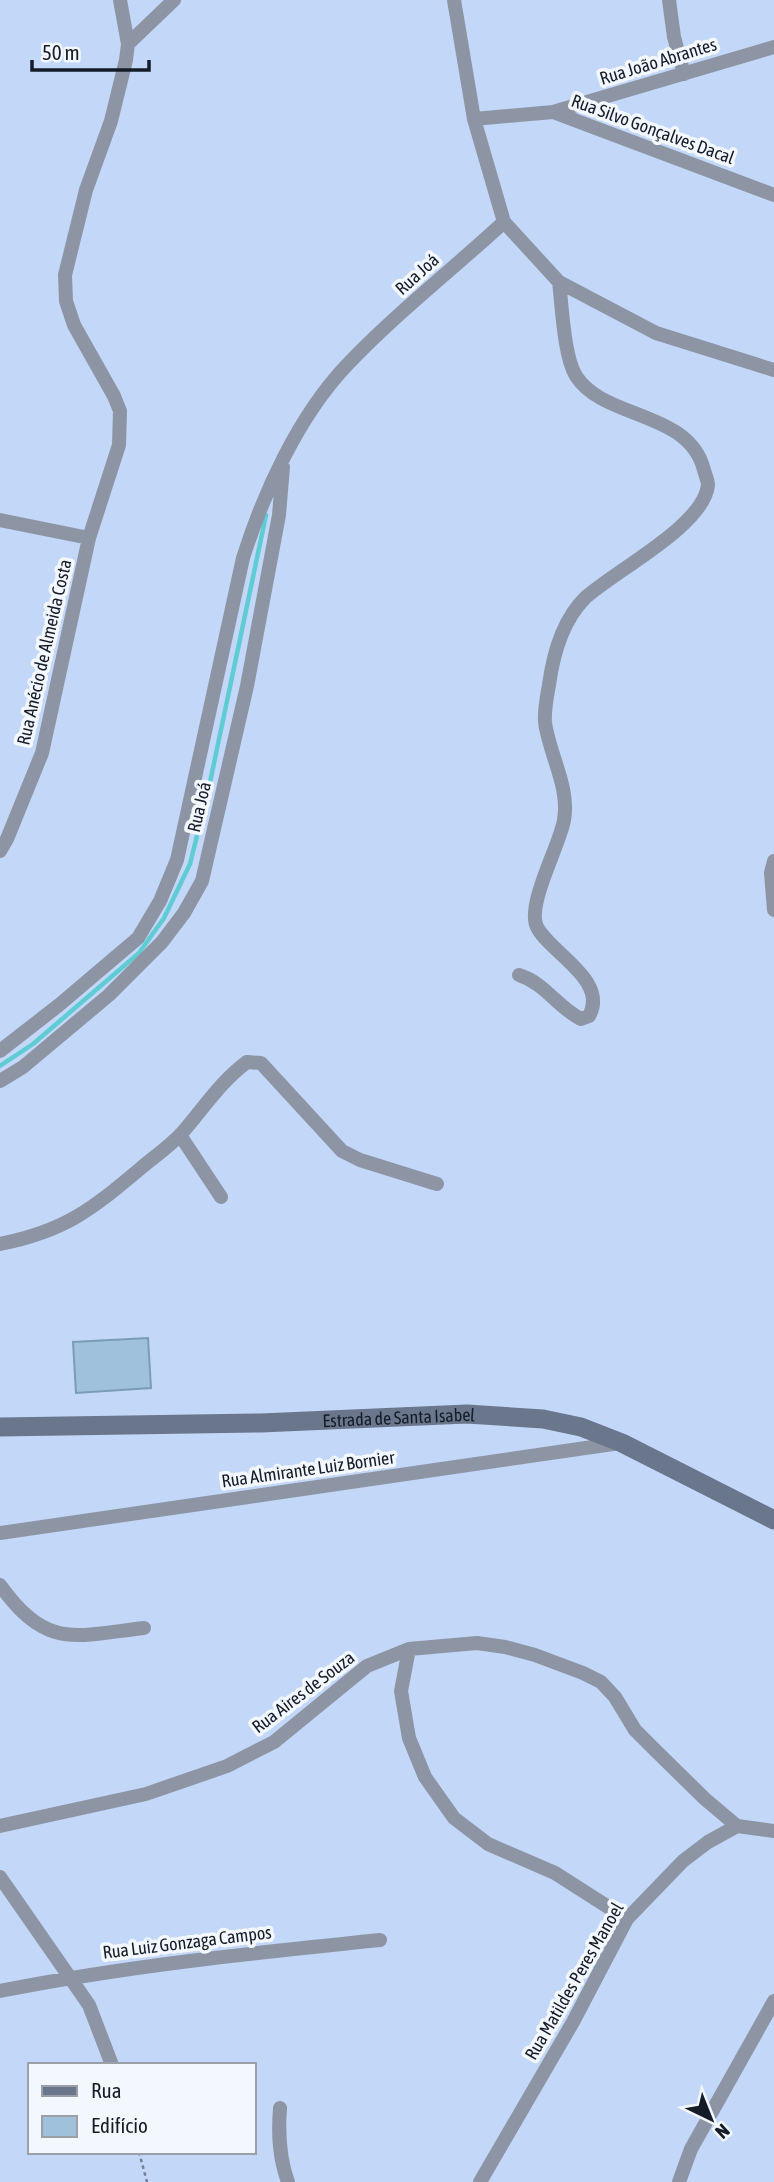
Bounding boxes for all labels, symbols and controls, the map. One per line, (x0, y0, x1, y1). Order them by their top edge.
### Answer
scale bar (32, 28, 149, 72)
street label: Rua João Abrantes (597, 33, 719, 89)
text: 50 m (42, 40, 80, 64)
street label: Rua Silvo Gonçalves Dacal (569, 90, 738, 168)
street label: Rua Joá (391, 249, 443, 299)
street label: Rua Anécio de Almeida Costa (12, 557, 76, 747)
street label: Rua Joá (183, 780, 215, 834)
street label: Estrada de Santa Isabel (322, 1403, 476, 1431)
street label: Rua Almirante Luiz Bornier (220, 1446, 396, 1492)
street label: Rua Aires de Souza (248, 1647, 358, 1737)
street label: Rua Matildes Peres Manoel (520, 1898, 628, 2063)
street label: Rua Luiz Gonzaga Campos (101, 1921, 273, 1963)
legend (28, 2063, 256, 2154)
text: Rua (91, 2078, 121, 2102)
north arrow (676, 2084, 746, 2154)
text: Edifício (91, 2113, 148, 2137)
text: N (711, 2120, 734, 2143)

